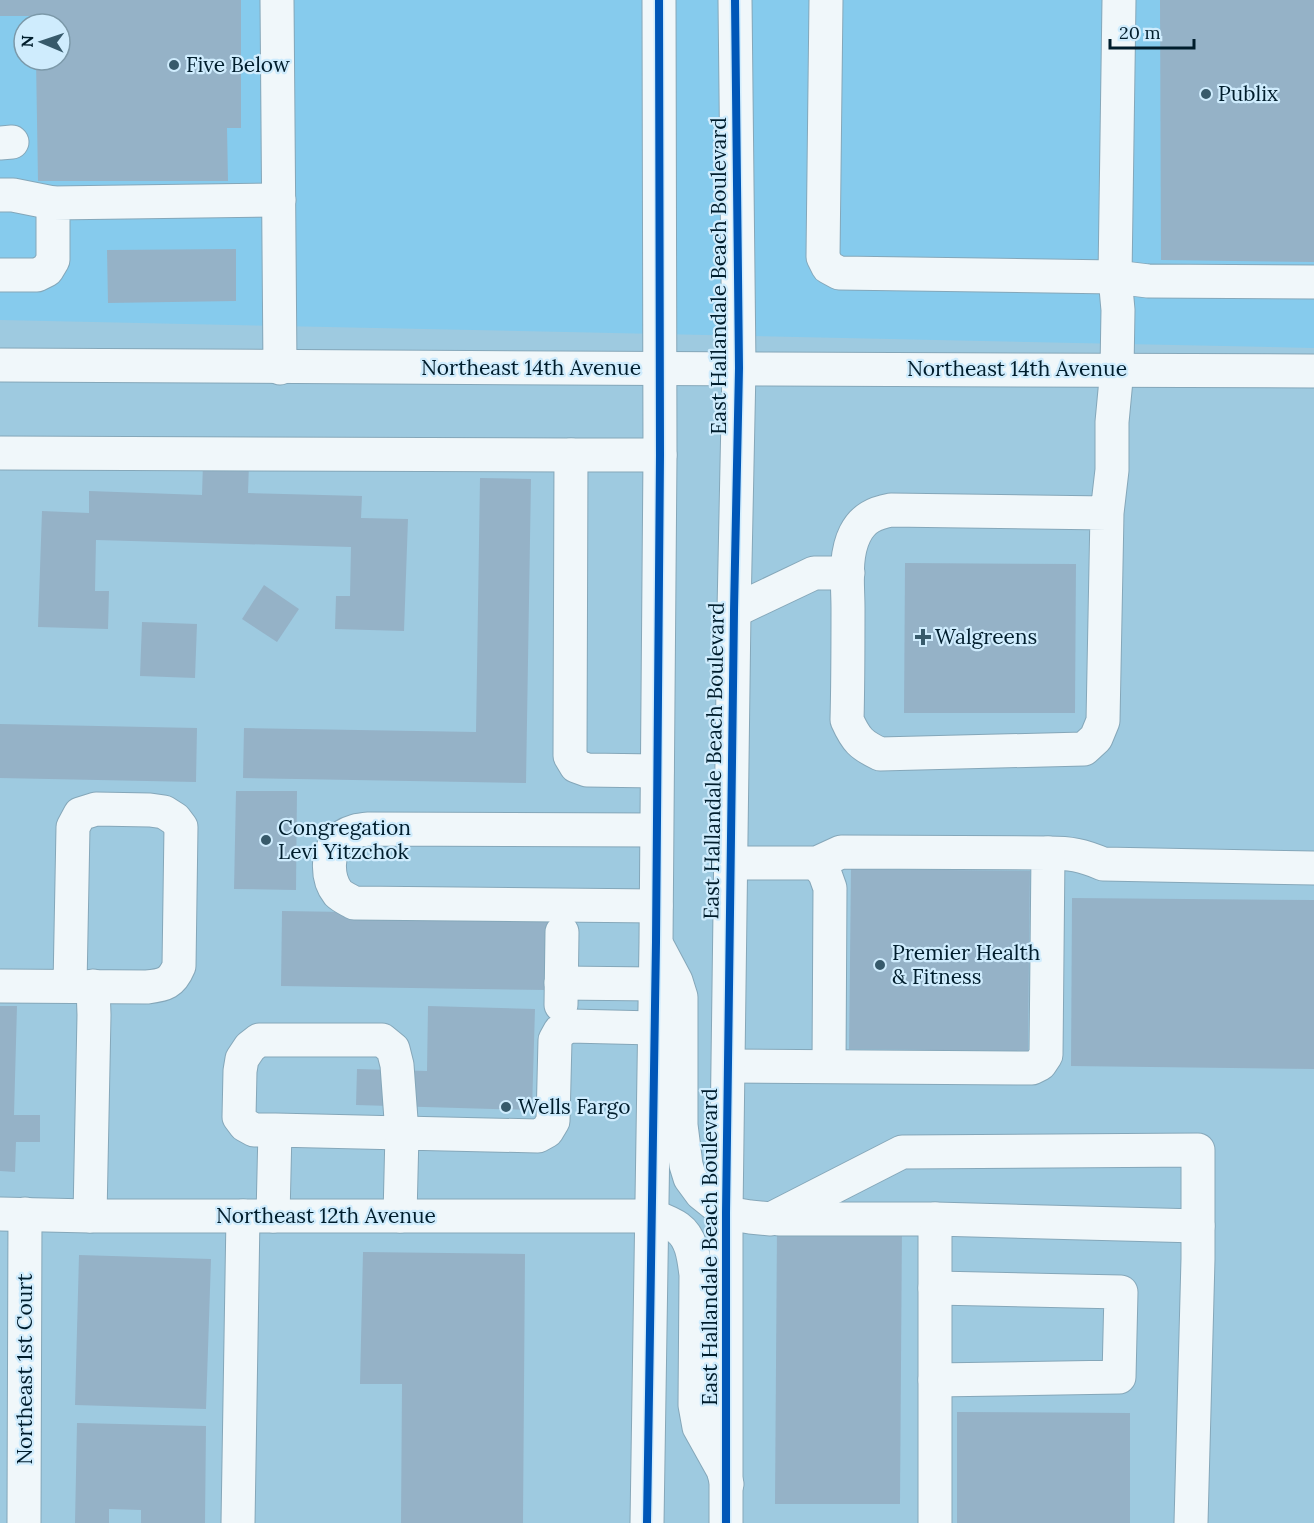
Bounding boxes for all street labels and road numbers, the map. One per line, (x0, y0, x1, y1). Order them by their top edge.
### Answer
street label: East Hallandale Beach Boulevard (705, 117, 732, 435)
street label: Northeast 14th Avenue (421, 354, 641, 381)
street label: Northeast 14th Avenue (907, 355, 1127, 382)
street label: East Hallandale Beach Boulevard (697, 602, 730, 920)
street label: East Hallandale Beach Boulevard (696, 1088, 723, 1406)
street label: Northeast 12th Avenue (216, 1202, 436, 1229)
street label: Northeast 1st Court (11, 1272, 38, 1465)

